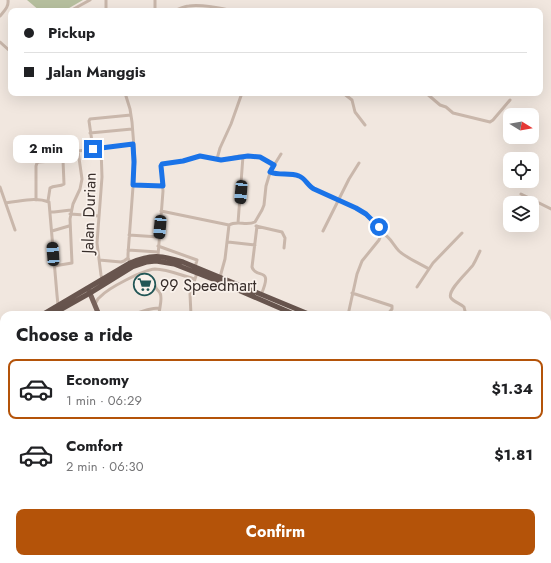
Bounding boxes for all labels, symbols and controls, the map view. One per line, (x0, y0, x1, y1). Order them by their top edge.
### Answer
text: Pickup (48, 22, 95, 44)
text: Jalan Manggis (48, 61, 146, 83)
north arrow (503, 108, 539, 144)
map controls (503, 108, 539, 232)
callout: 2 min (13, 135, 79, 163)
text: 2 min (29, 139, 63, 158)
route end (84, 140, 102, 158)
button: locate (503, 152, 539, 188)
street label: Jalan Durian (76, 172, 102, 256)
car (234, 180, 248, 204)
button: layers (503, 196, 539, 232)
car (153, 215, 167, 239)
route start (370, 218, 388, 236)
car (46, 242, 60, 266)
supermarket icon: 99 Speedmart (132, 272, 158, 298)
place label: 99 Speedmart (160, 274, 256, 297)
text: Choose a ride (16, 322, 133, 348)
text: Economy (66, 369, 129, 391)
icon: car (18, 371, 54, 407)
text: $1.34 (491, 378, 533, 400)
text: 1 min · 06:29 (66, 391, 142, 410)
text: Comfort (66, 435, 123, 457)
icon: car (18, 437, 54, 473)
text: $1.81 (494, 444, 533, 466)
text: 2 min · 06:30 (66, 457, 143, 476)
button: Confirm (16, 509, 535, 555)

